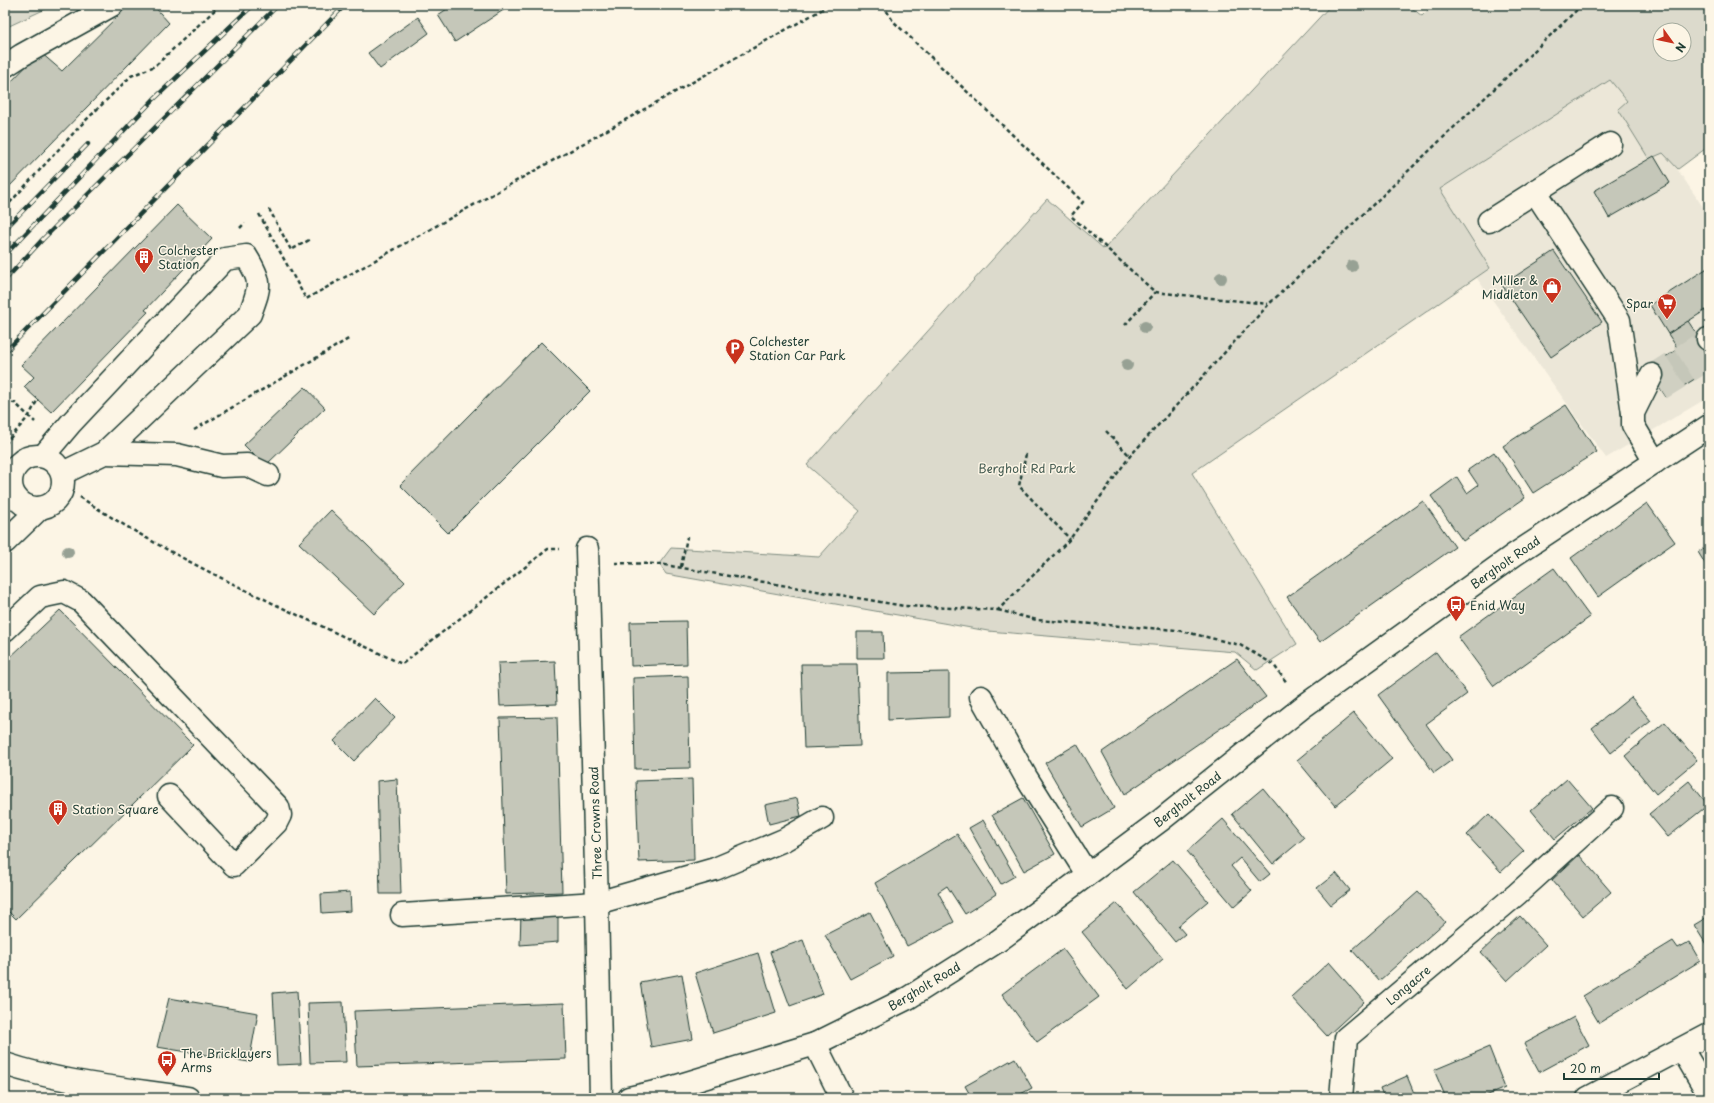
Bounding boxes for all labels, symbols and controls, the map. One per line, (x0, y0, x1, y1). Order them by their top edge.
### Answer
north arrow (1652, 22, 1692, 62)
text: N (1671, 39, 1690, 56)
place label: Colchester Station (158, 241, 219, 273)
building icon: Colchester Station (133, 246, 155, 274)
place label: Miller & Middleton (1482, 271, 1538, 303)
shop icon: Miller & Middleton (1541, 276, 1563, 304)
supermarket icon: Spar (1656, 292, 1678, 320)
place label: Spar (1626, 294, 1654, 312)
place label: Colchester Station Car Park (749, 332, 845, 364)
parking icon: Colchester Station Car Park (724, 337, 746, 365)
park label: Bergholt Rd Park (978, 459, 1076, 477)
street label: Bergholt Road (1466, 531, 1544, 593)
bus stop icon: Enid Way (1445, 594, 1467, 622)
place label: Enid Way (1470, 596, 1525, 614)
street label: Three Crowns Road (584, 766, 606, 880)
street label: Bergholt Road (1149, 767, 1225, 831)
building icon: Station Square (47, 798, 69, 826)
place label: Station Square (72, 800, 159, 818)
street label: Bergholt Road (884, 957, 964, 1015)
street label: Longacre (1382, 961, 1434, 1009)
place label: The Bricklayers Arms (181, 1044, 272, 1076)
bus stop icon: The Bricklayers Arms (156, 1049, 178, 1077)
scale bar (1564, 1055, 1659, 1081)
text: 20 m (1570, 1059, 1601, 1077)

